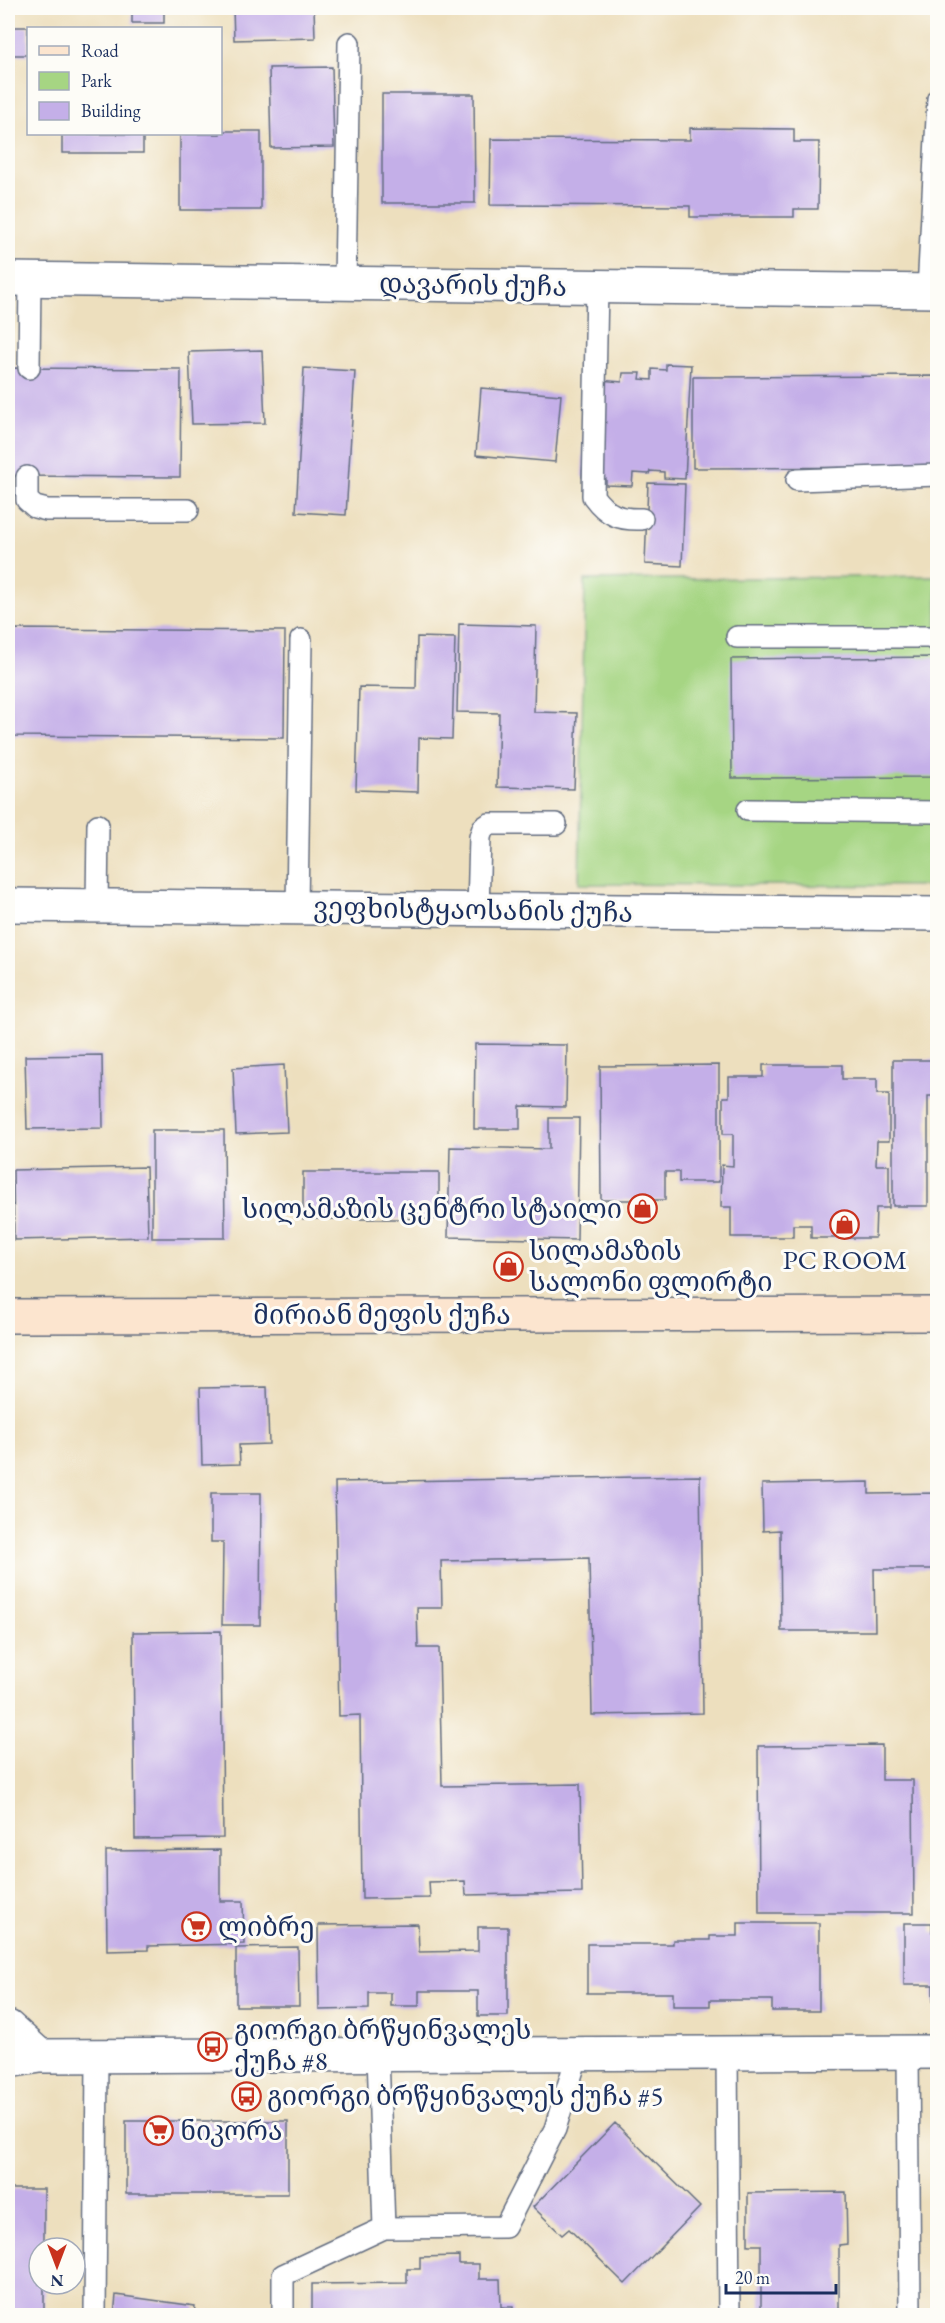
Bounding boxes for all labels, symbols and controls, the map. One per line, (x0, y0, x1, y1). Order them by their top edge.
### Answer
legend (27, 27, 222, 135)
text: Road (81, 39, 120, 62)
text: Park (81, 69, 112, 92)
text: Building (81, 99, 141, 122)
street label: დავარის ქუჩა (379, 265, 567, 304)
street label: ვეფხისტყაოსანის ქუჩა (313, 889, 633, 930)
place label: სილამაზის ცენტრი სტაილი (241, 1191, 622, 1226)
shop icon: სილამაზის ცენტრი სტაილი (627, 1193, 659, 1225)
shop icon: PC ROOM (829, 1209, 861, 1241)
place label: სილამაზის სალონი ფლირტი (529, 1233, 773, 1299)
place label: PC ROOM (783, 1242, 907, 1277)
shop icon: სილამაზის სალონი ფლირტი (492, 1251, 524, 1283)
street label: მირიან მეფის ქუჩა (253, 1297, 511, 1332)
place label: ლიბრე (218, 1909, 315, 1944)
supermarket icon: ლიბრე (181, 1911, 213, 1943)
place label: გიორგი ბრწყინვალეს ქუჩა #8 (234, 2012, 531, 2078)
bus stop icon: გიორგი ბრწყინვალეს ქუჩა #8 (197, 2030, 229, 2062)
place label: გიორგი ბრწყინვალეს ქუჩა #5 (267, 2078, 663, 2113)
bus stop icon: გიორგი ბრწყინვალეს ქუჩა #5 (230, 2080, 262, 2112)
place label: ნიკორა (180, 2113, 282, 2148)
supermarket icon: ნიკორა (143, 2115, 175, 2147)
north arrow (27, 2236, 87, 2296)
scale bar (726, 2257, 836, 2295)
text: 20 m (735, 2266, 770, 2289)
text: N (50, 2270, 63, 2291)

